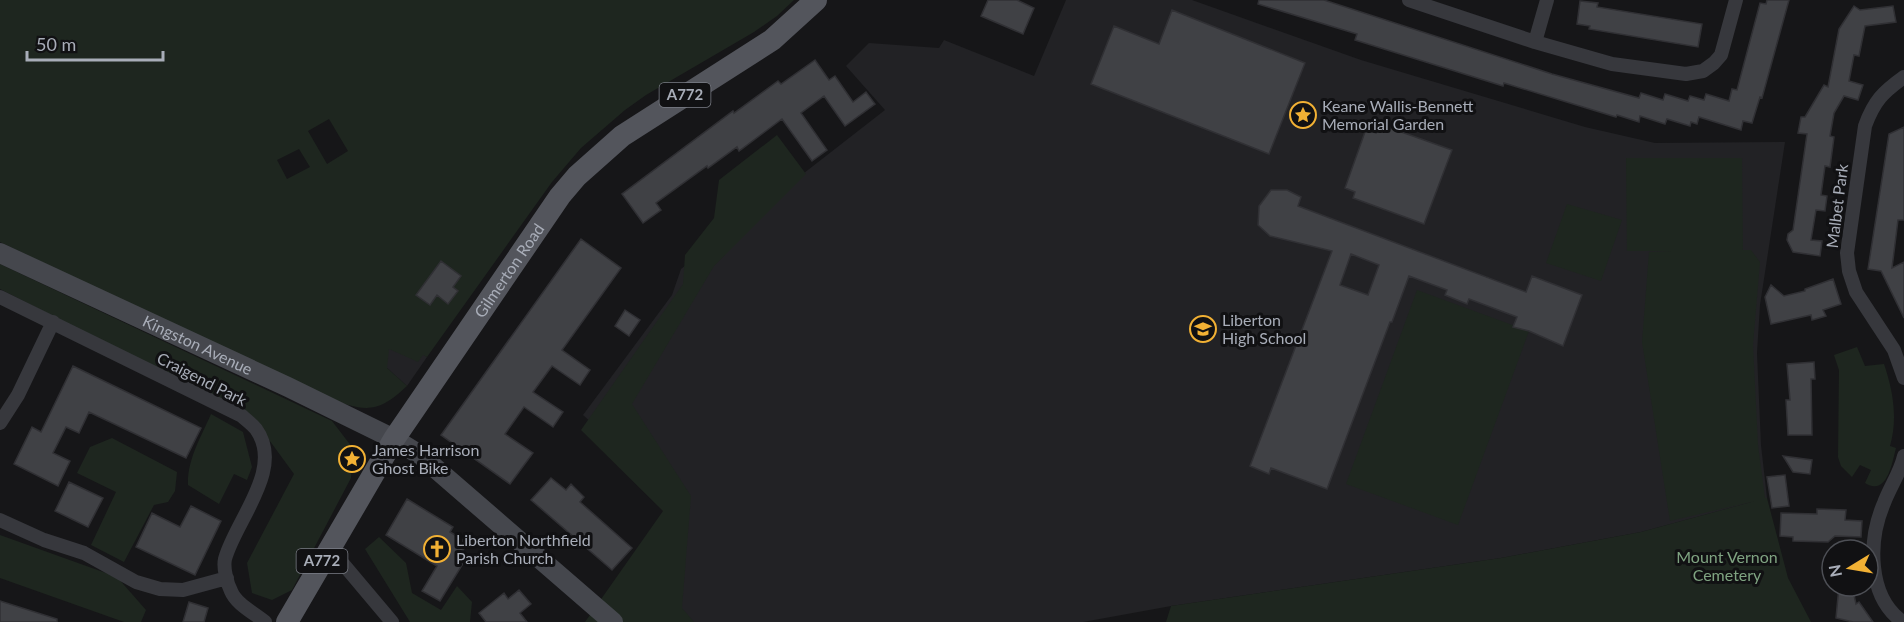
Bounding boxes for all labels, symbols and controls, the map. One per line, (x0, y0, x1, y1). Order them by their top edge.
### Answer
scale bar (27, 24, 164, 62)
text: 50 m (36, 33, 76, 55)
road number: A772 (660, 83, 710, 107)
place label: Keane Wallis-Bennett Memorial Garden (1322, 96, 1473, 133)
place icon: Keane Wallis-Bennett Memorial Garden (1288, 100, 1318, 130)
street label: Malbet Park (1822, 162, 1851, 249)
street label: Gilmerton Road (470, 219, 548, 321)
place label: Liberton High School (1222, 310, 1306, 347)
street label: Kingston Avenue (140, 311, 256, 378)
school or university icon: Liberton High School (1188, 314, 1218, 344)
street label: Craigend Park (154, 348, 251, 410)
place label: James Harrison Ghost Bike (372, 440, 479, 477)
place icon: James Harrison Ghost Bike (337, 444, 367, 474)
place label: Liberton Northfield Parish Church (456, 530, 591, 567)
church icon: Liberton Northfield Parish Church (422, 534, 452, 564)
north arrow (1820, 538, 1880, 598)
park label: Mount Vernon Cemetery (1676, 547, 1778, 584)
road number: A772 (296, 549, 348, 573)
text: N (1824, 563, 1845, 579)

